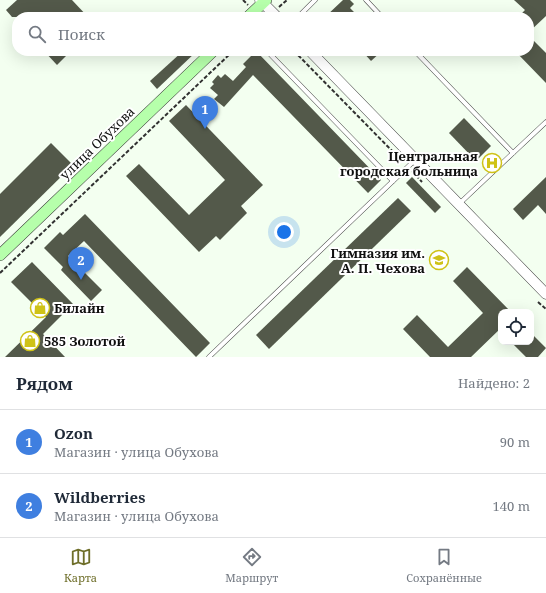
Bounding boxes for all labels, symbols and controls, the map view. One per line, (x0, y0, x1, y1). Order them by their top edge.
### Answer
search box (12, 12, 534, 56)
icon: search (26, 23, 48, 45)
text: Поиск (58, 24, 105, 44)
pin: 1 (192, 96, 218, 129)
street label: улица Обухова (56, 103, 138, 183)
place label: Центральная городская больница (340, 147, 478, 180)
hospital icon: Центральная городская больница (481, 152, 503, 174)
your location (274, 222, 294, 242)
place label: Гимназия им. А. П. Чехова (330, 244, 425, 277)
pin: 2 (68, 247, 94, 280)
school or university icon: Гимназия им. А. П. Чехова (428, 249, 450, 271)
shop icon: Билайн (29, 297, 51, 319)
place label: Билайн (54, 299, 105, 317)
map controls (498, 309, 534, 345)
button: locate (498, 309, 534, 345)
shop icon: 585 Золотой (19, 330, 41, 352)
place label: 585 Золотой (44, 332, 125, 350)
text: Рядом (16, 372, 73, 395)
text: Найдено: 2 (458, 374, 530, 392)
text: Ozon (54, 423, 93, 443)
text: 1 (25, 433, 33, 451)
text: 90 m (500, 433, 530, 451)
text: Магазин · улица Обухова (54, 443, 219, 461)
text: Wildberries (54, 487, 145, 507)
text: 2 (25, 497, 33, 515)
text: 140 m (493, 497, 530, 515)
text: Магазин · улица Обухова (54, 507, 219, 525)
tab: Карта (64, 546, 97, 585)
tab: Маршрут (225, 546, 278, 585)
tab: Сохранённые (406, 546, 482, 585)

